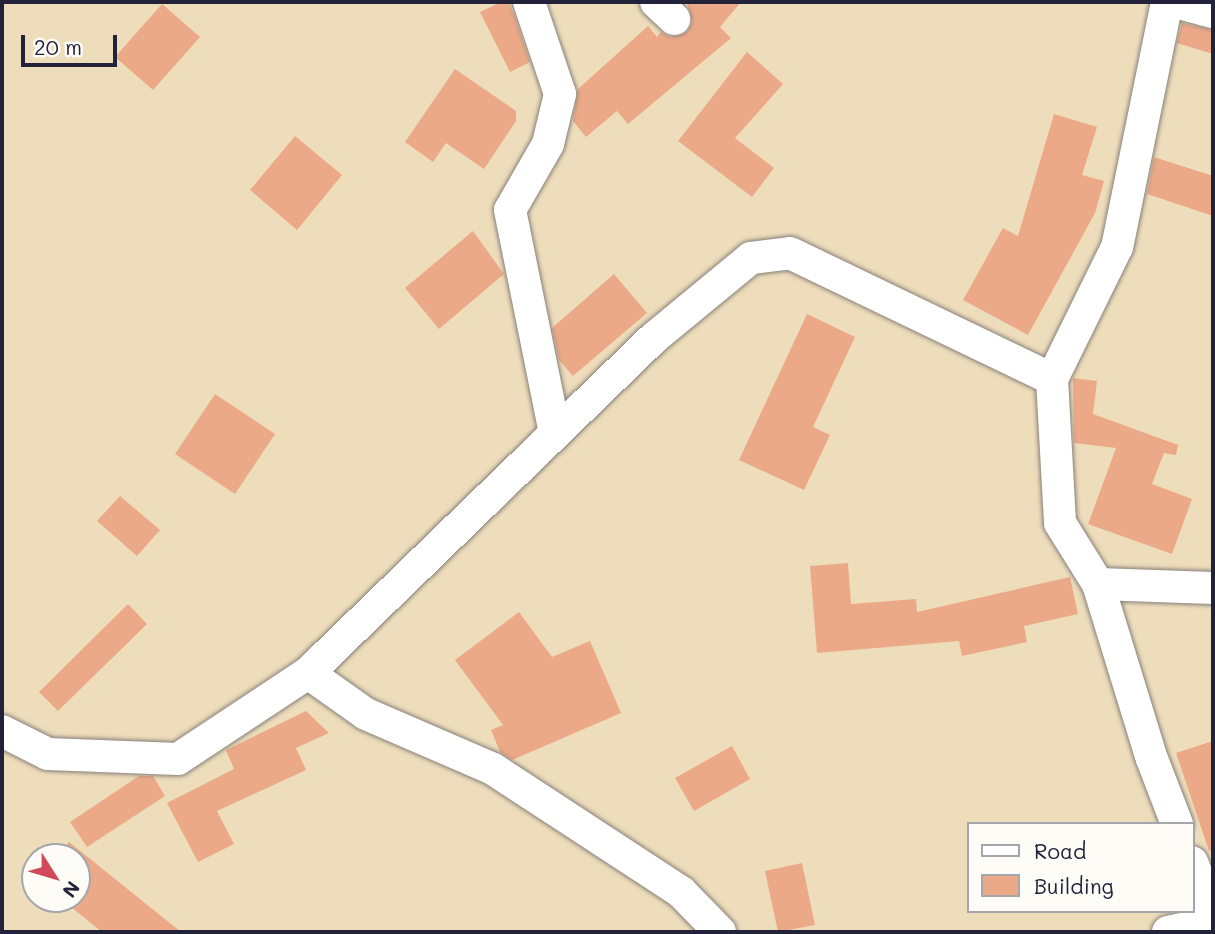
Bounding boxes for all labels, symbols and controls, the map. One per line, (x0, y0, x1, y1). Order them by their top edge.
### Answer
scale bar (24, 21, 121, 65)
text: 20 m (34, 33, 82, 60)
legend (967, 822, 1194, 913)
text: Road (1034, 837, 1086, 864)
north arrow (21, 843, 91, 913)
text: Building (1034, 872, 1114, 899)
text: N (57, 876, 86, 903)

